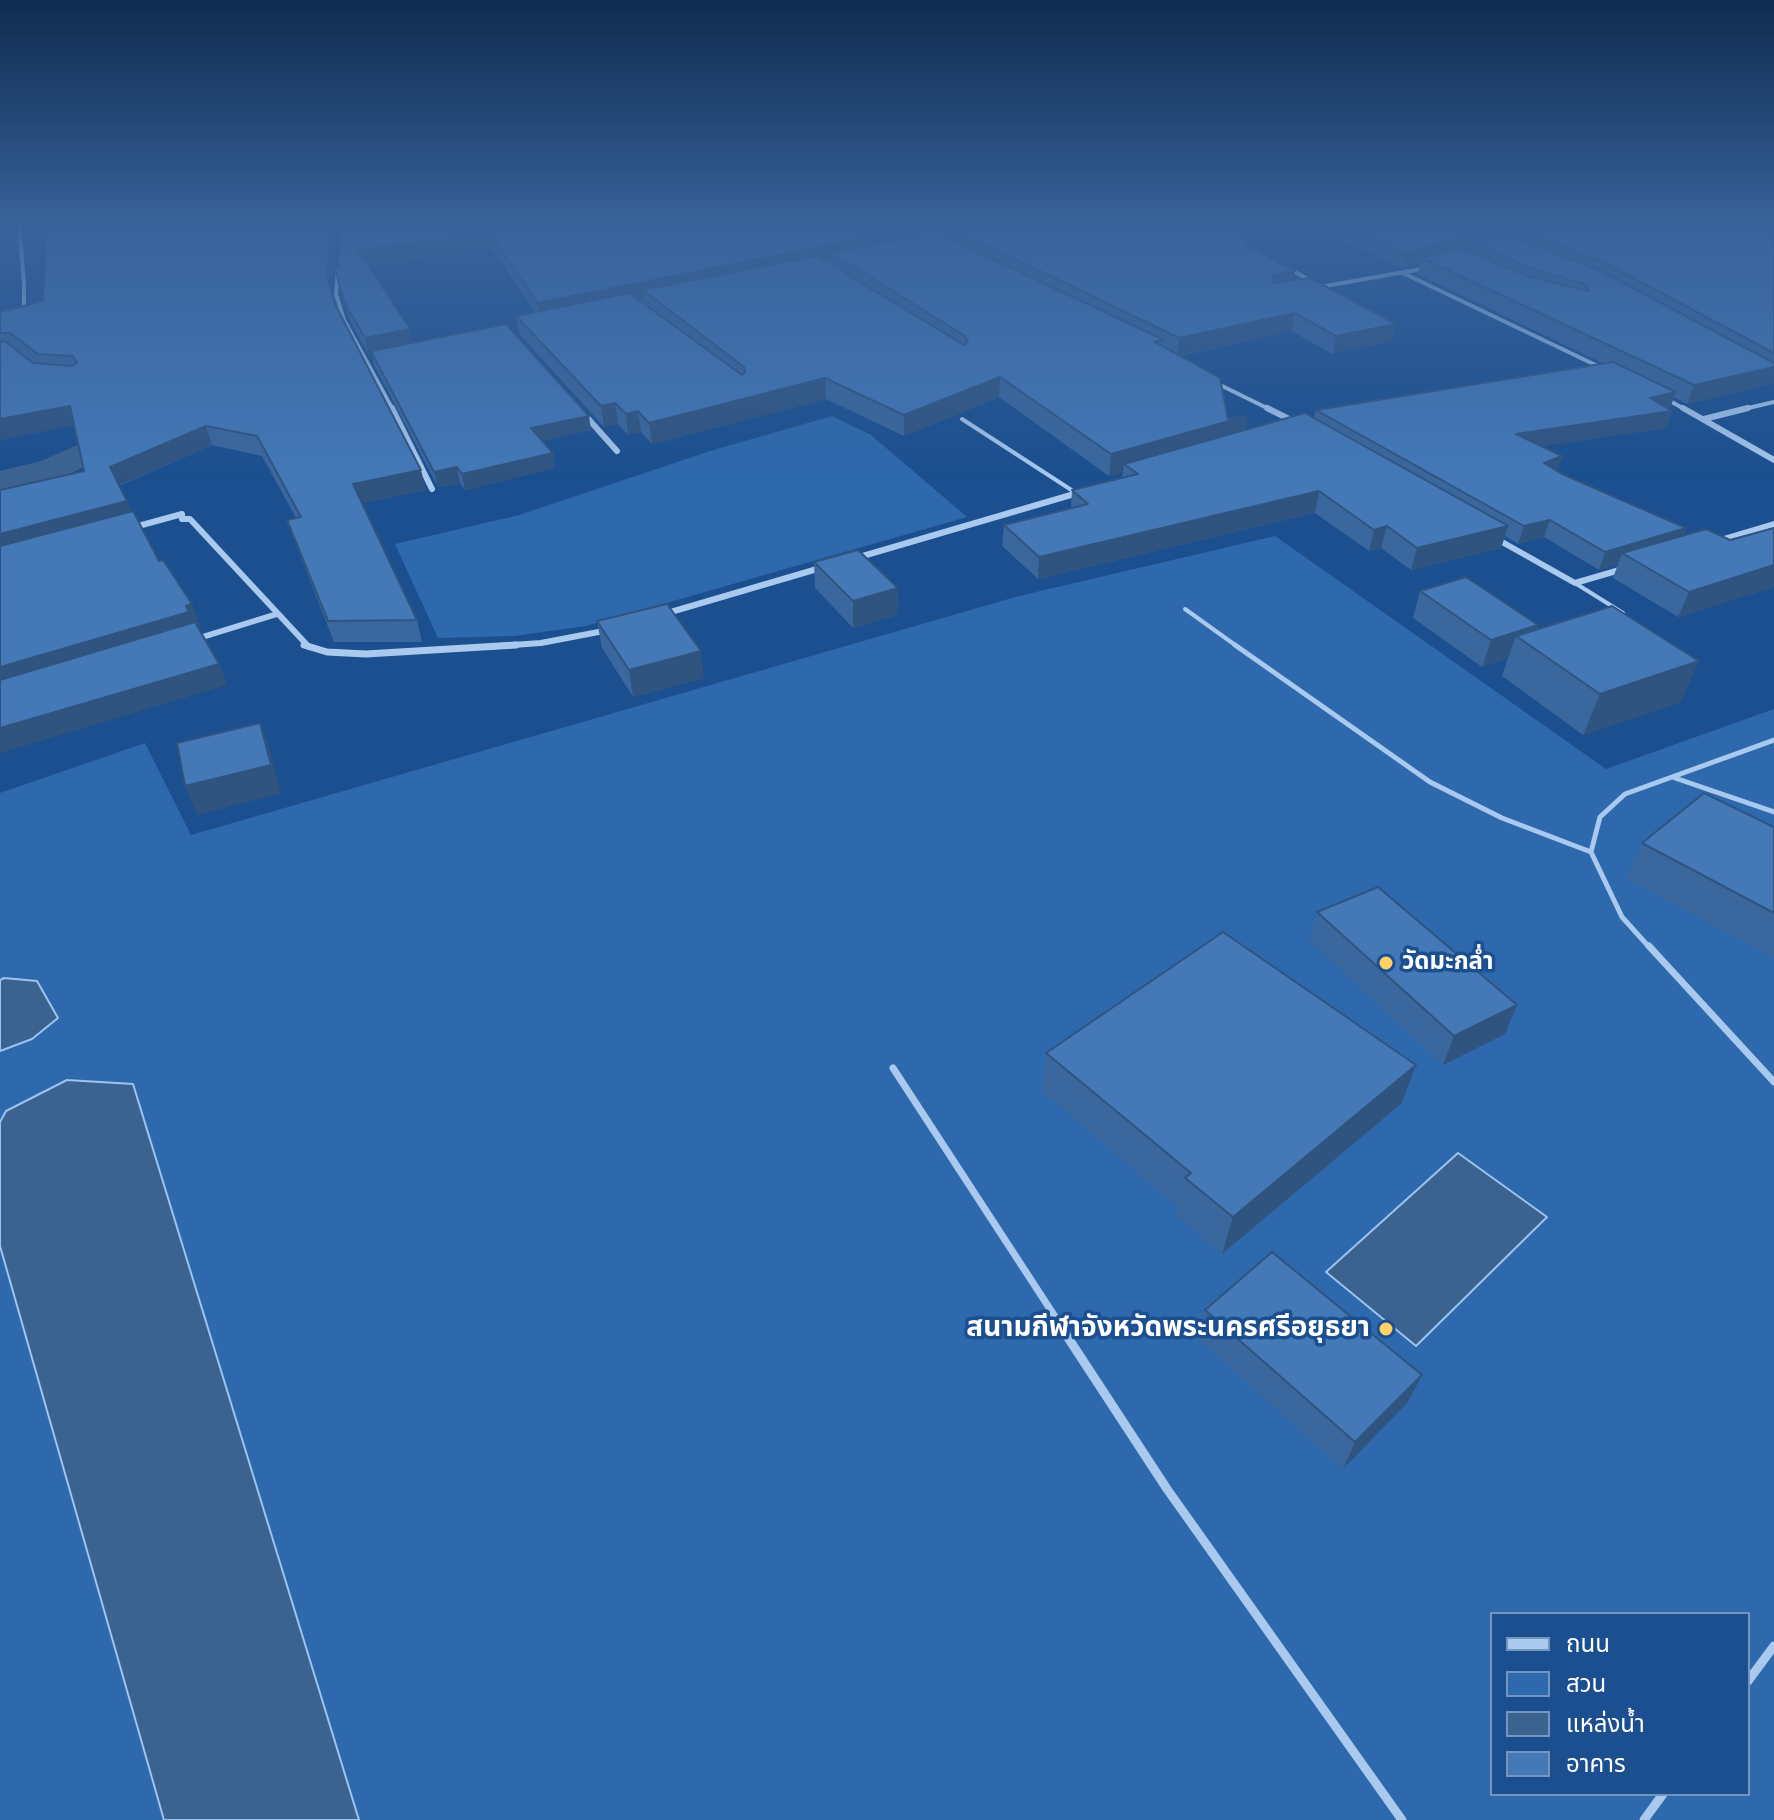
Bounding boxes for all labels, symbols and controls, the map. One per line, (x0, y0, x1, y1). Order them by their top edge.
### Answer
place label: วัดมะกล่ำ (1402, 949, 1493, 977)
marker: วัดมะกล่ำ (1377, 954, 1395, 972)
place label: สนามกีฬาจังหวัดพระนครศรีอยุธยา (966, 1312, 1370, 1346)
marker: สนามกีฬาจังหวัดพระนครศรีอยุธยา (1377, 1320, 1395, 1338)
legend (1490, 1612, 1750, 1796)
text: ถนน (1566, 1627, 1610, 1660)
text: สวน (1566, 1667, 1606, 1700)
text: แหล่งน้ำ (1566, 1707, 1645, 1740)
text: อาคาร (1566, 1747, 1626, 1780)

